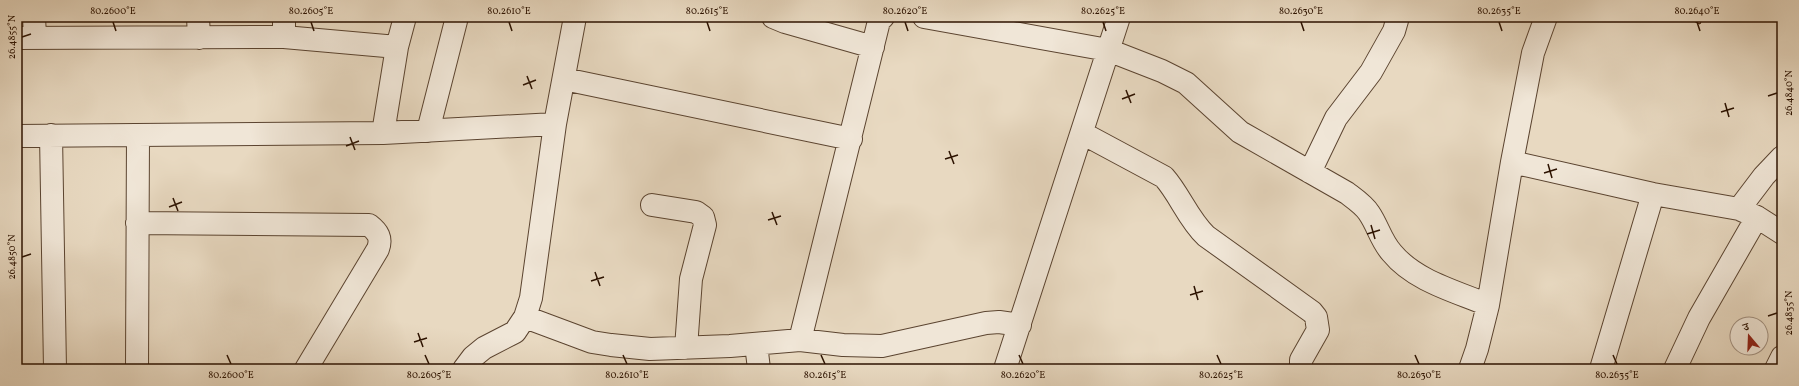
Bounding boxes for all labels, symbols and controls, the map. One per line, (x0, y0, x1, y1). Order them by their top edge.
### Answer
text: 80.2600°E (90, 4, 136, 18)
text: 80.2605°E (289, 4, 333, 18)
text: 80.2610°E (487, 4, 531, 18)
text: 80.2615°E (686, 4, 728, 18)
text: 80.2620°E (883, 4, 927, 18)
text: 80.2625°E (1081, 4, 1125, 18)
text: 80.2630°E (1279, 4, 1323, 18)
text: 80.2635°E (1477, 4, 1521, 18)
text: 80.2640°E (1675, 4, 1719, 18)
text: 26.4855°N (5, 14, 19, 59)
text: 26.4840°N (1782, 69, 1796, 116)
text: 26.4850°N (5, 234, 19, 280)
text: 26.4835°N (1782, 290, 1796, 335)
north arrow (1729, 316, 1769, 356)
text: उ (1740, 320, 1753, 336)
text: 80.2600°E (208, 368, 254, 382)
text: 80.2605°E (407, 368, 451, 382)
text: 80.2610°E (605, 368, 649, 382)
text: 80.2615°E (804, 368, 846, 382)
text: 80.2620°E (1001, 368, 1045, 382)
text: 80.2625°E (1199, 368, 1243, 382)
text: 80.2630°E (1397, 368, 1441, 382)
text: 80.2635°E (1595, 368, 1639, 382)

